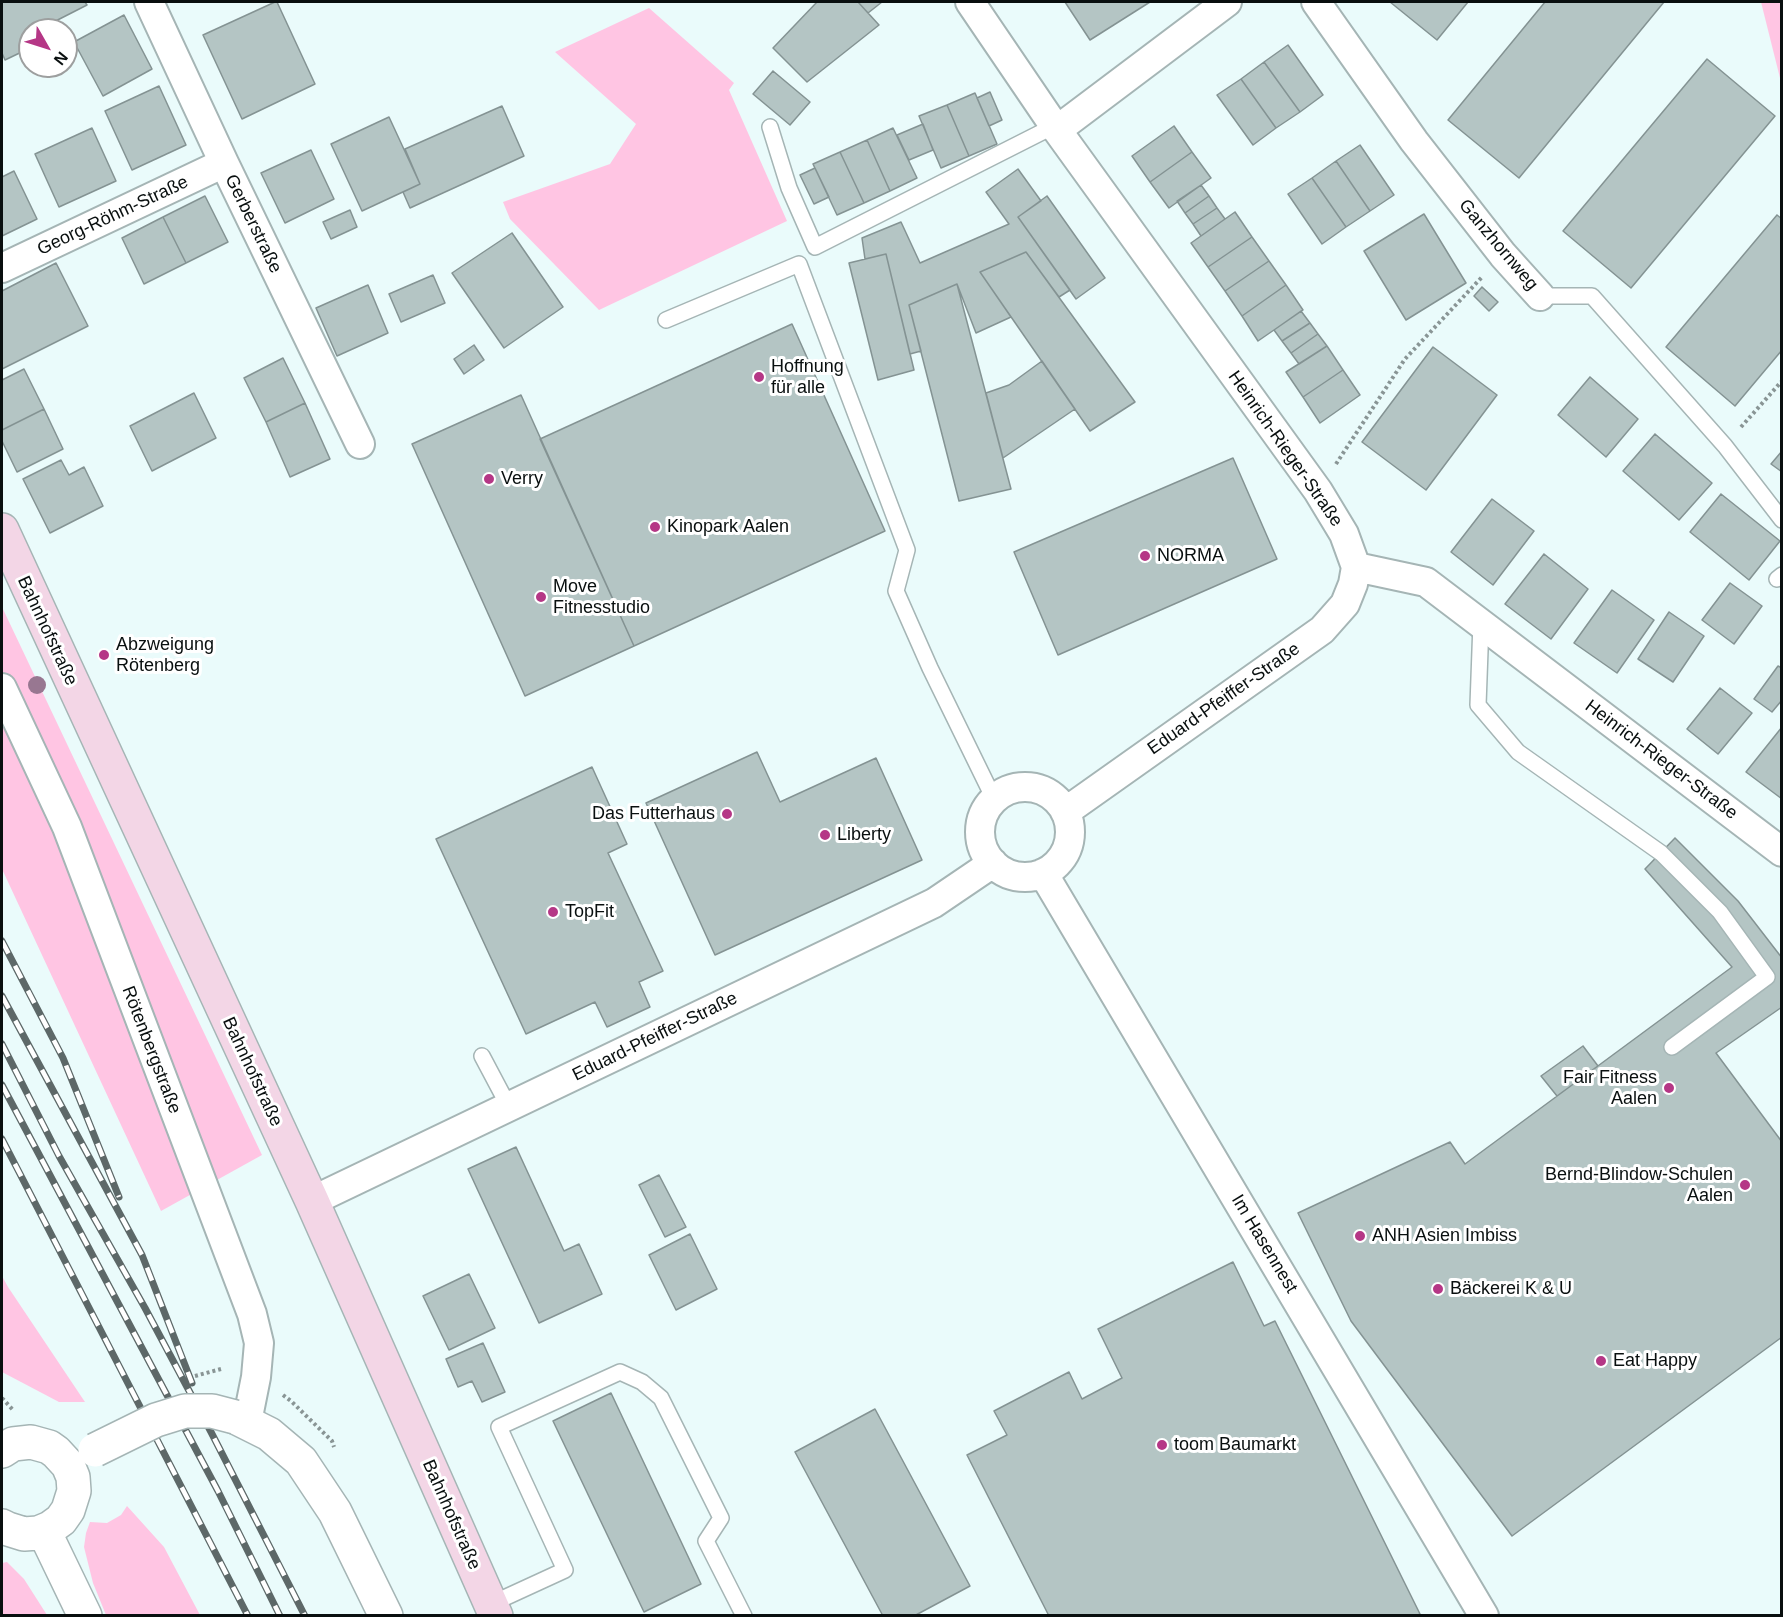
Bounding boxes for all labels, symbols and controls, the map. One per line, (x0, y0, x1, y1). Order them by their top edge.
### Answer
north arrow (18, 18, 78, 78)
text: N (51, 49, 71, 68)
street label: Gerberstraße (220, 171, 286, 277)
street label: Georg-Röhm-Straße (34, 172, 192, 260)
street label: Ganzhornweg (1454, 195, 1542, 295)
place label: Hoffnung für alle (771, 356, 844, 398)
street label: Heinrich-Rieger-Straße (1223, 367, 1347, 531)
marker: Hoffnung für alle (752, 370, 766, 384)
place label: Verry (501, 468, 543, 490)
marker: Verry (482, 472, 496, 486)
place label: Kinopark Aalen (667, 516, 789, 538)
marker: Kinopark Aalen (648, 520, 662, 534)
place label: NORMA (1157, 545, 1224, 567)
marker: NORMA (1138, 549, 1152, 563)
street label: Bahnhofstraße (12, 573, 82, 689)
place label: Move Fitnesstudio (553, 576, 650, 618)
marker: Move Fitnesstudio (534, 590, 548, 604)
place label: Abzweigung Rötenberg (116, 634, 214, 676)
street label: Eduard-Pfeiffer-Straße (1144, 638, 1304, 760)
marker: Abzweigung Rötenberg (97, 648, 111, 662)
street label: Heinrich-Rieger-Straße (1581, 696, 1741, 824)
place label: Das Futterhaus (592, 803, 715, 825)
marker: Das Futterhaus (720, 807, 734, 821)
place label: Liberty (837, 824, 891, 846)
marker: Liberty (818, 828, 832, 842)
place label: TopFit (565, 901, 614, 923)
marker: TopFit (546, 905, 560, 919)
street label: Rötenbergstraße (117, 983, 185, 1117)
street label: Eduard-Pfeiffer-Straße (569, 988, 741, 1086)
street label: Bahnhofstraße (217, 1014, 287, 1130)
place label: Fair Fitness Aalen (1563, 1067, 1657, 1110)
marker: Fair Fitness Aalen (1662, 1081, 1676, 1095)
place label: Bernd-Blindow-Schulen Aalen (1545, 1164, 1733, 1206)
marker: Bernd-Blindow-Schulen Aalen (1738, 1178, 1752, 1192)
street label: Im Hasennest (1226, 1191, 1302, 1297)
place label: ANH Asien Imbiss (1372, 1225, 1517, 1247)
marker: ANH Asien Imbiss (1353, 1229, 1367, 1243)
place label: Bäckerei K & U (1450, 1278, 1572, 1300)
marker: Bäckerei K & U (1431, 1282, 1445, 1296)
place label: Eat Happy (1613, 1350, 1697, 1372)
marker: Eat Happy (1594, 1354, 1608, 1368)
place label: toom Baumarkt (1174, 1434, 1296, 1456)
marker: toom Baumarkt (1155, 1438, 1169, 1452)
street label: Bahnhofstraße (417, 1457, 485, 1573)

